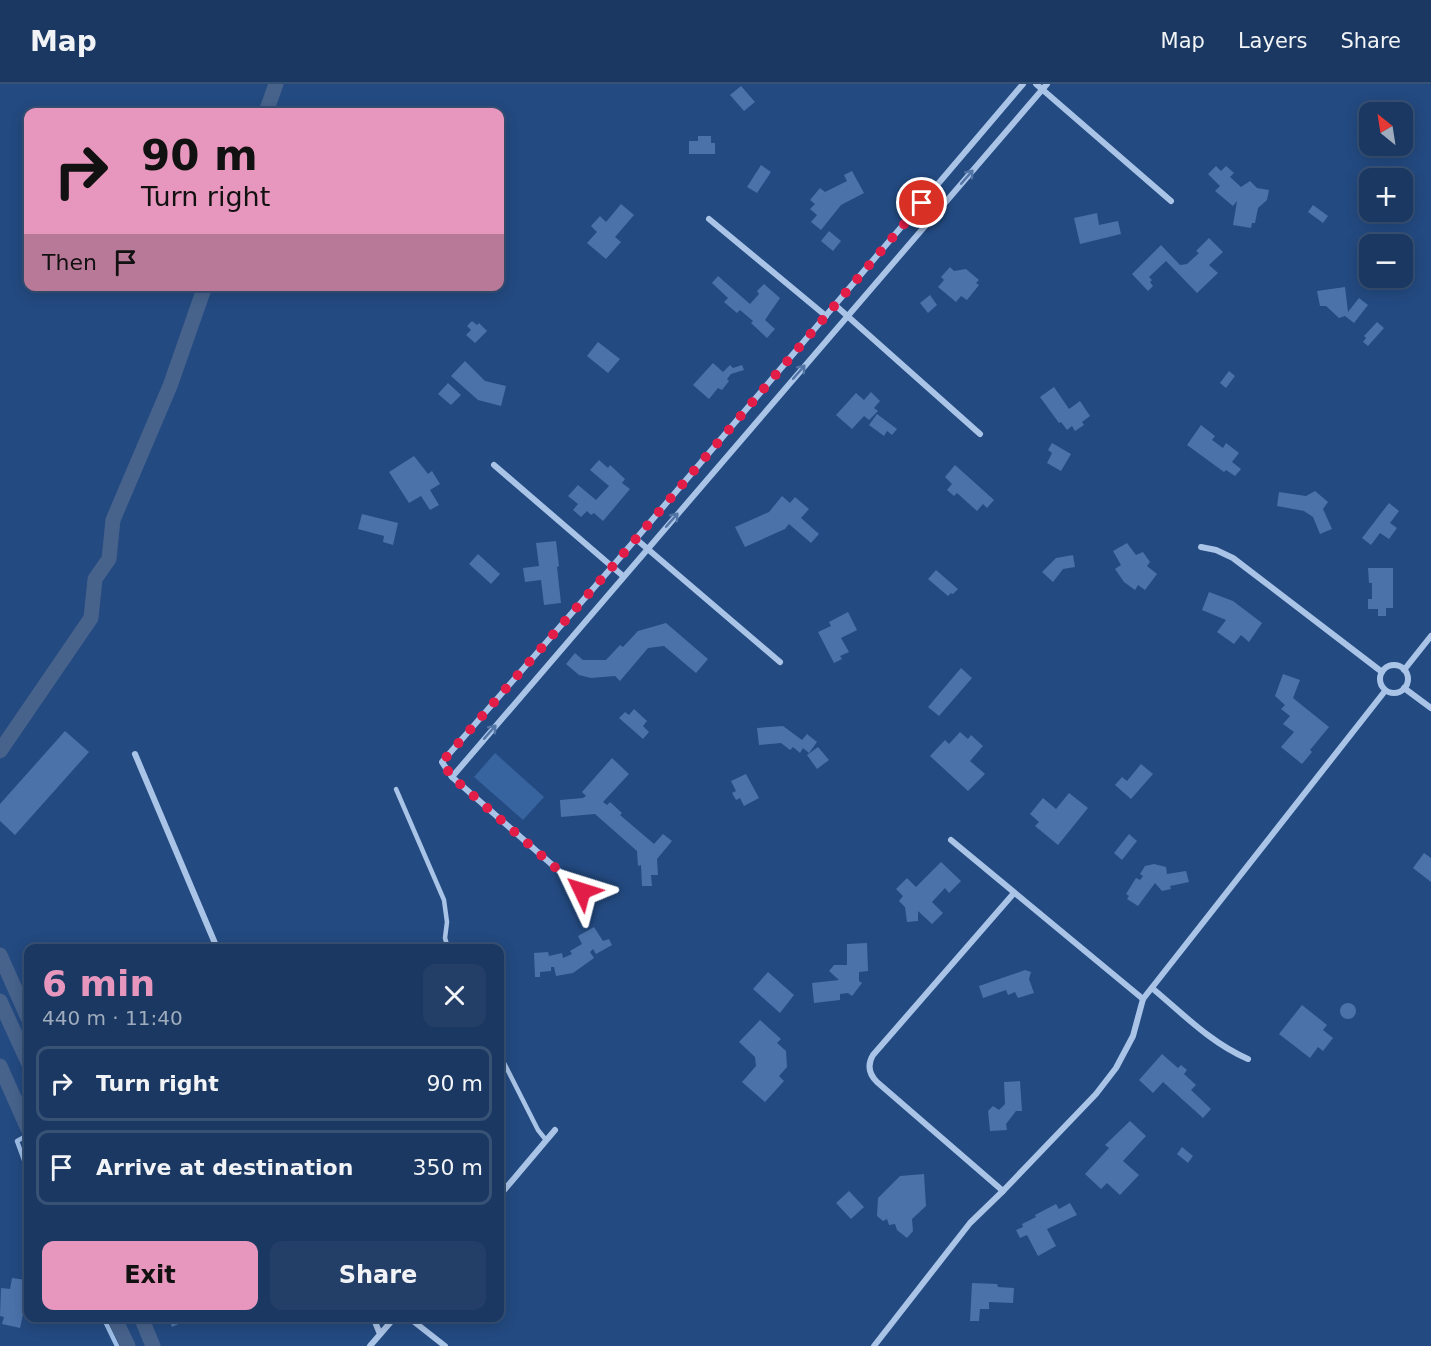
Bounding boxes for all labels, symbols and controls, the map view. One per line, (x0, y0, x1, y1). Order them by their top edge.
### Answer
text: Map (30, 25, 97, 58)
text: Map (1161, 29, 1205, 53)
text: Layers (1238, 29, 1307, 53)
text: Share (1340, 29, 1401, 53)
north arrow (1359, 102, 1413, 156)
map controls (1359, 102, 1413, 288)
text: 90 m (141, 131, 258, 180)
icon: right (42, 132, 120, 210)
button: + (1359, 168, 1413, 222)
one-way arrow (960, 170, 974, 185)
pin (896, 177, 947, 228)
text: Turn right (141, 181, 270, 212)
icon: arrive (905, 186, 938, 219)
button: − (1359, 234, 1413, 288)
icon: arrive (109, 246, 142, 279)
text: Then (42, 250, 97, 275)
one-way arrow (792, 365, 806, 380)
one-way arrow (665, 512, 678, 528)
one-way arrow (483, 725, 497, 740)
position arrow (550, 859, 614, 923)
text: 6 min (42, 963, 155, 1004)
button: close (423, 964, 486, 1027)
text: 440 m · 11:40 (42, 1006, 183, 1030)
icon: right (45, 1067, 78, 1100)
text: Turn right (96, 1071, 219, 1096)
text: 90 m (427, 1071, 483, 1096)
icon: arrive (45, 1151, 78, 1184)
text: Arrive at destination (96, 1155, 353, 1180)
text: 350 m (413, 1155, 483, 1180)
button: Exit (42, 1241, 258, 1310)
button: Share (270, 1241, 486, 1310)

